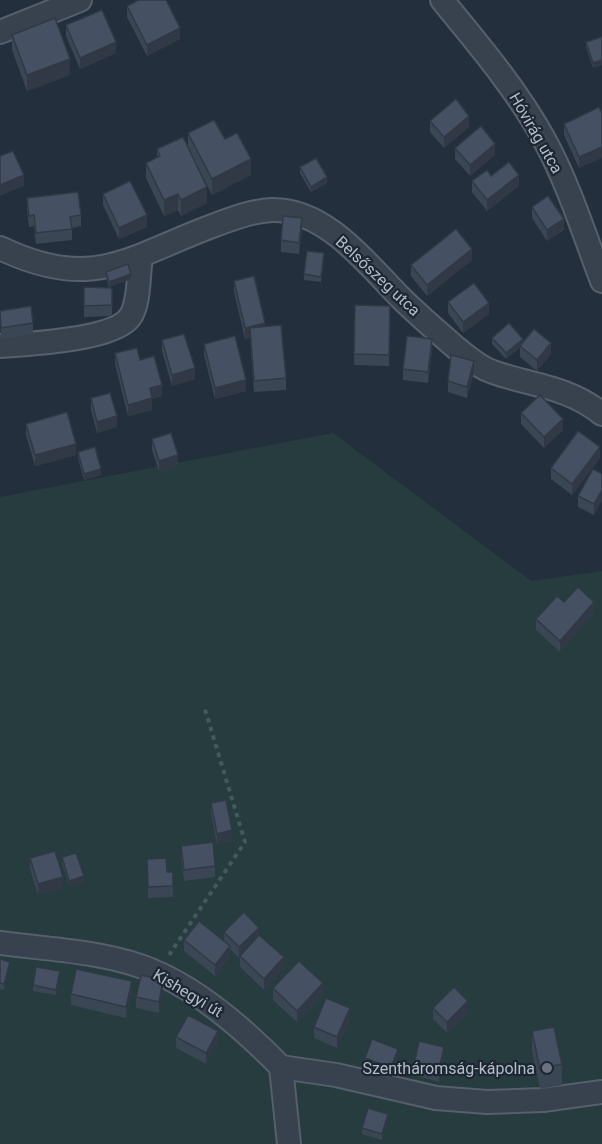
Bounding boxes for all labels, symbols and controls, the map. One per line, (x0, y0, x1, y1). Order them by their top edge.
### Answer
street label: Hóvirág utca (505, 89, 567, 177)
street label: Belsőszeg utca (332, 232, 424, 320)
street label: Kishegyi út (150, 965, 226, 1021)
place label: Szentháromság-kápolna (362, 1059, 535, 1078)
marker: Szentháromság-kápolna (540, 1061, 554, 1075)

